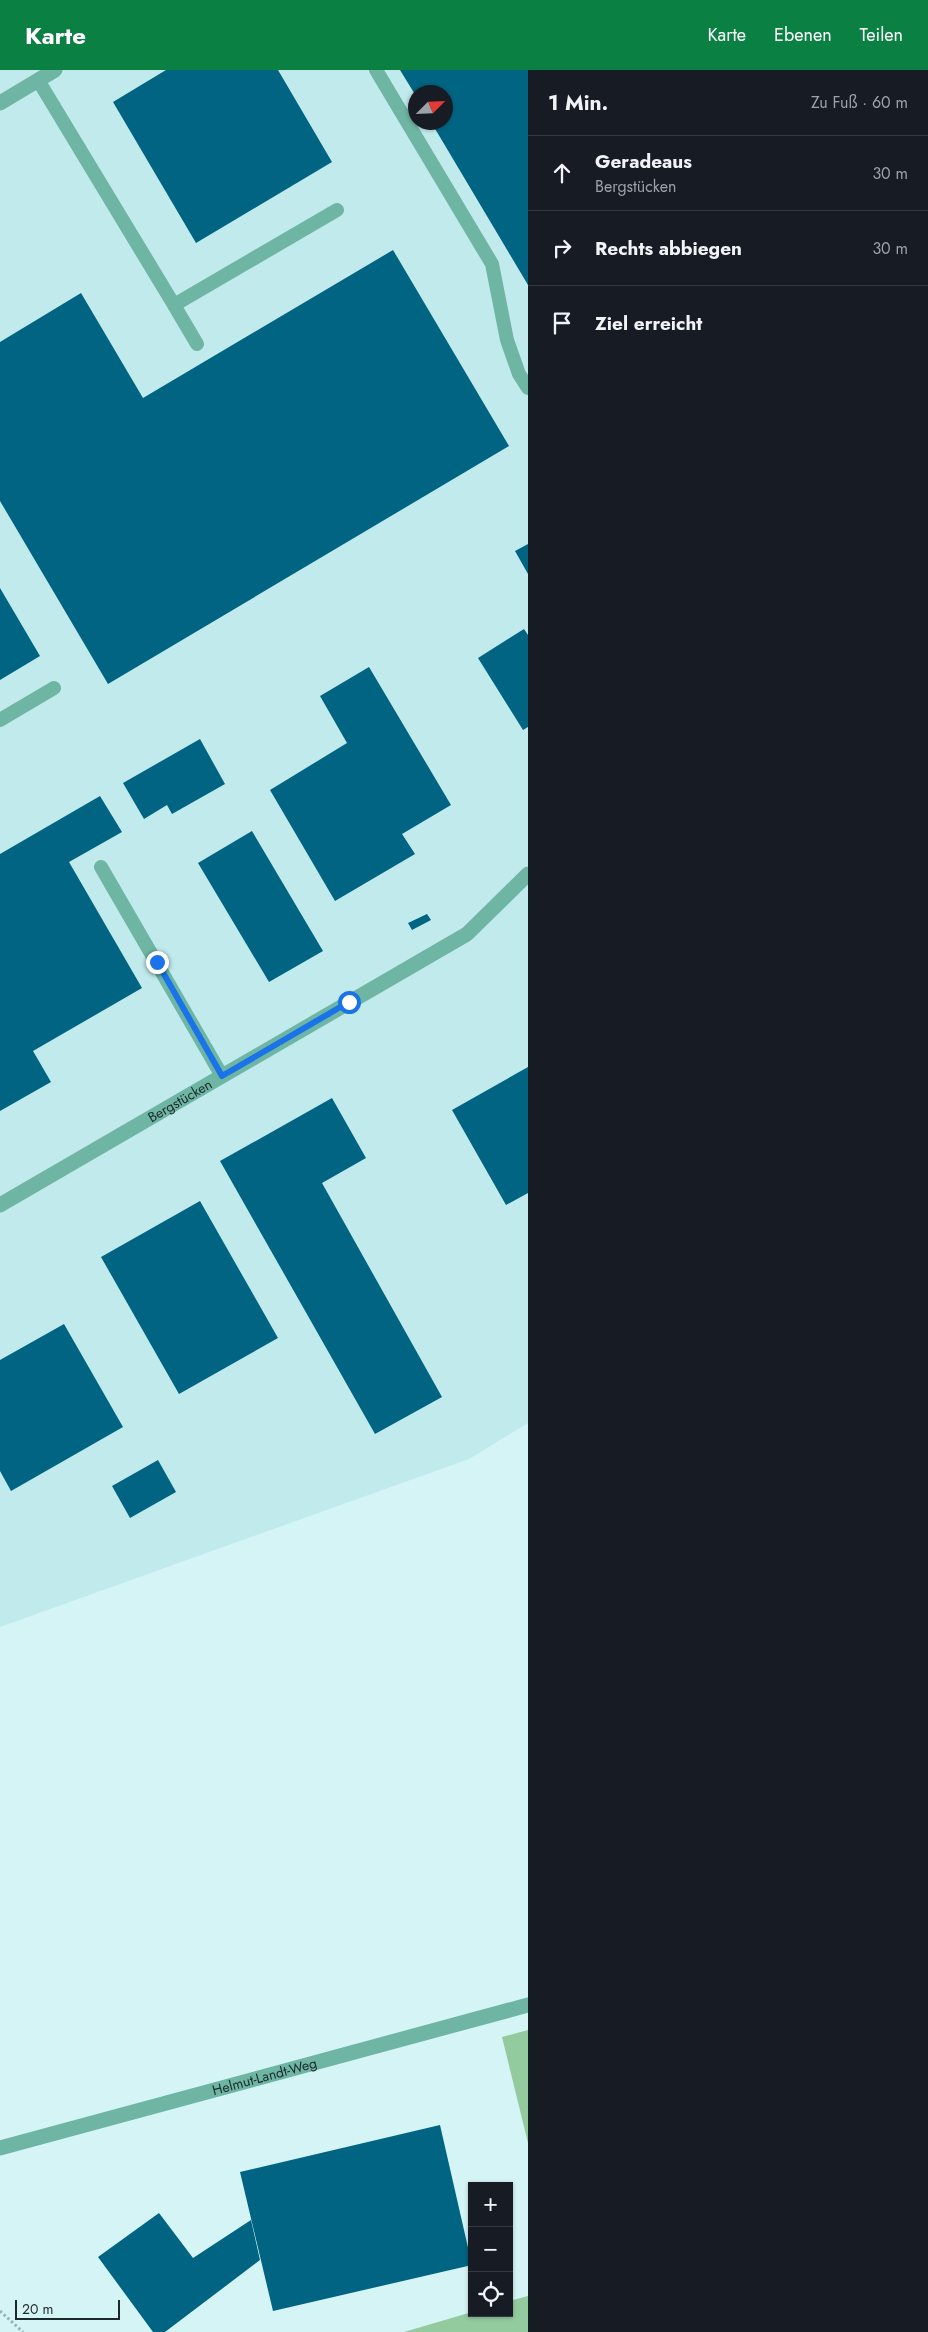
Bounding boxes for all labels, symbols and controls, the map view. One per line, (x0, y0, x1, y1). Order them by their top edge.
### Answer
text: Karte (25, 18, 86, 53)
text: Karte (707, 22, 746, 48)
text: Ebenen (774, 22, 832, 48)
text: Teilen (860, 22, 903, 48)
north arrow (408, 85, 453, 130)
text: 1 Min. (548, 88, 608, 118)
text: Zu Fuß · 60 m (811, 91, 908, 114)
text: Geradeaus (595, 148, 692, 175)
icon: ahead (548, 159, 576, 187)
text: 30 m (872, 162, 908, 185)
text: Bergstücken (595, 175, 676, 198)
icon: right (548, 234, 576, 262)
text: Rechts abbiegen (595, 235, 742, 262)
text: 30 m (872, 237, 908, 260)
icon: arrive (548, 309, 576, 337)
text: Ziel erreicht (595, 310, 702, 337)
route end (146, 951, 169, 974)
route start (338, 991, 361, 1014)
street label: Bergstücken (144, 1074, 216, 1127)
street label: Helmut-Landt-Weg (210, 2053, 319, 2100)
map controls (468, 2182, 513, 2317)
button: + (468, 2182, 513, 2227)
button: − (468, 2227, 513, 2272)
button: locate (468, 2272, 513, 2317)
scale bar (15, 2297, 120, 2320)
text: 20 m (22, 2299, 54, 2319)

